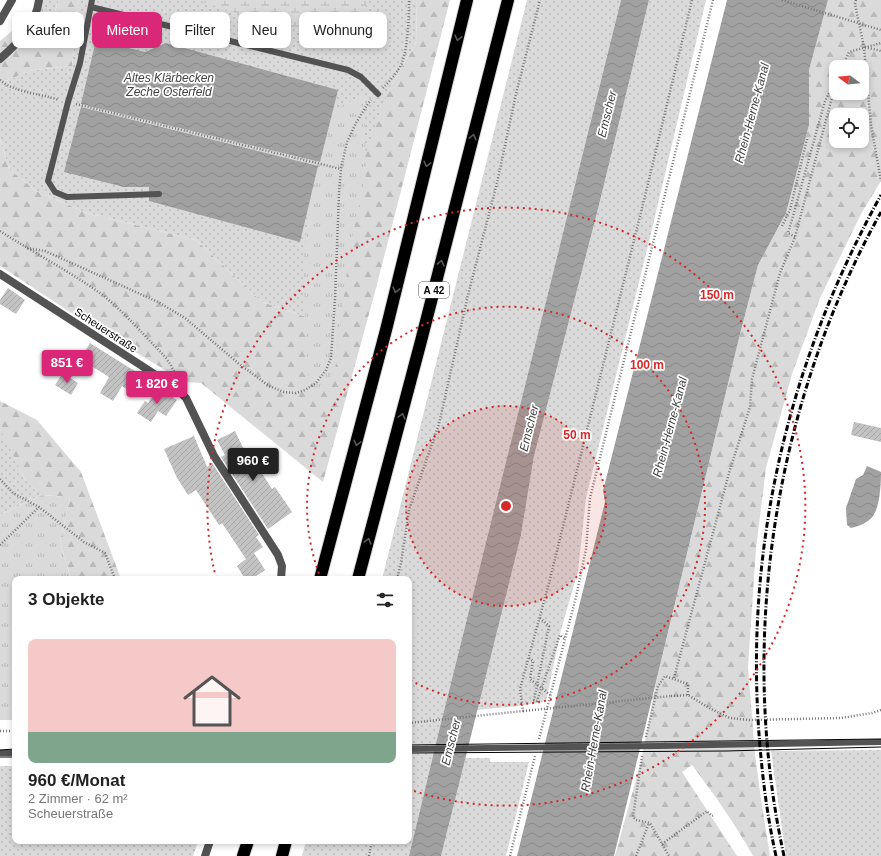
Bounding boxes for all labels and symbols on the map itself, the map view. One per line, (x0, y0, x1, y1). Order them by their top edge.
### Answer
one-way arrow (454, 34, 463, 41)
north arrow (829, 60, 869, 100)
water label: Rhein-Herne-Kanal (732, 61, 772, 164)
water label: Altes Klärbecken Zeche Osterfeld (123, 71, 214, 99)
water label: Emscher (594, 88, 620, 139)
one-way arrow (469, 134, 477, 140)
one-way arrow (423, 161, 431, 167)
one-way arrow (437, 260, 445, 266)
road number: A 42 (419, 282, 449, 298)
one-way arrow (392, 287, 400, 293)
text: 150 m (700, 288, 734, 302)
street label: Scheuerstraße (72, 305, 140, 355)
pin: 851 € (39, 350, 95, 384)
text: 100 m (630, 358, 664, 372)
pin: 1 820 € (120, 371, 194, 405)
water label: Rhein-Herne-Kanal (650, 375, 690, 478)
water label: Emscher (516, 402, 542, 453)
one-way arrow (397, 413, 405, 419)
text: 50 m (563, 428, 591, 442)
one-way arrow (353, 440, 361, 447)
pin: 960 € (225, 448, 281, 482)
centre of rings (499, 499, 513, 513)
one-way arrow (363, 538, 372, 545)
water label: Rhein-Herne-Kanal (578, 689, 610, 793)
water label: Emscher (438, 716, 464, 767)

